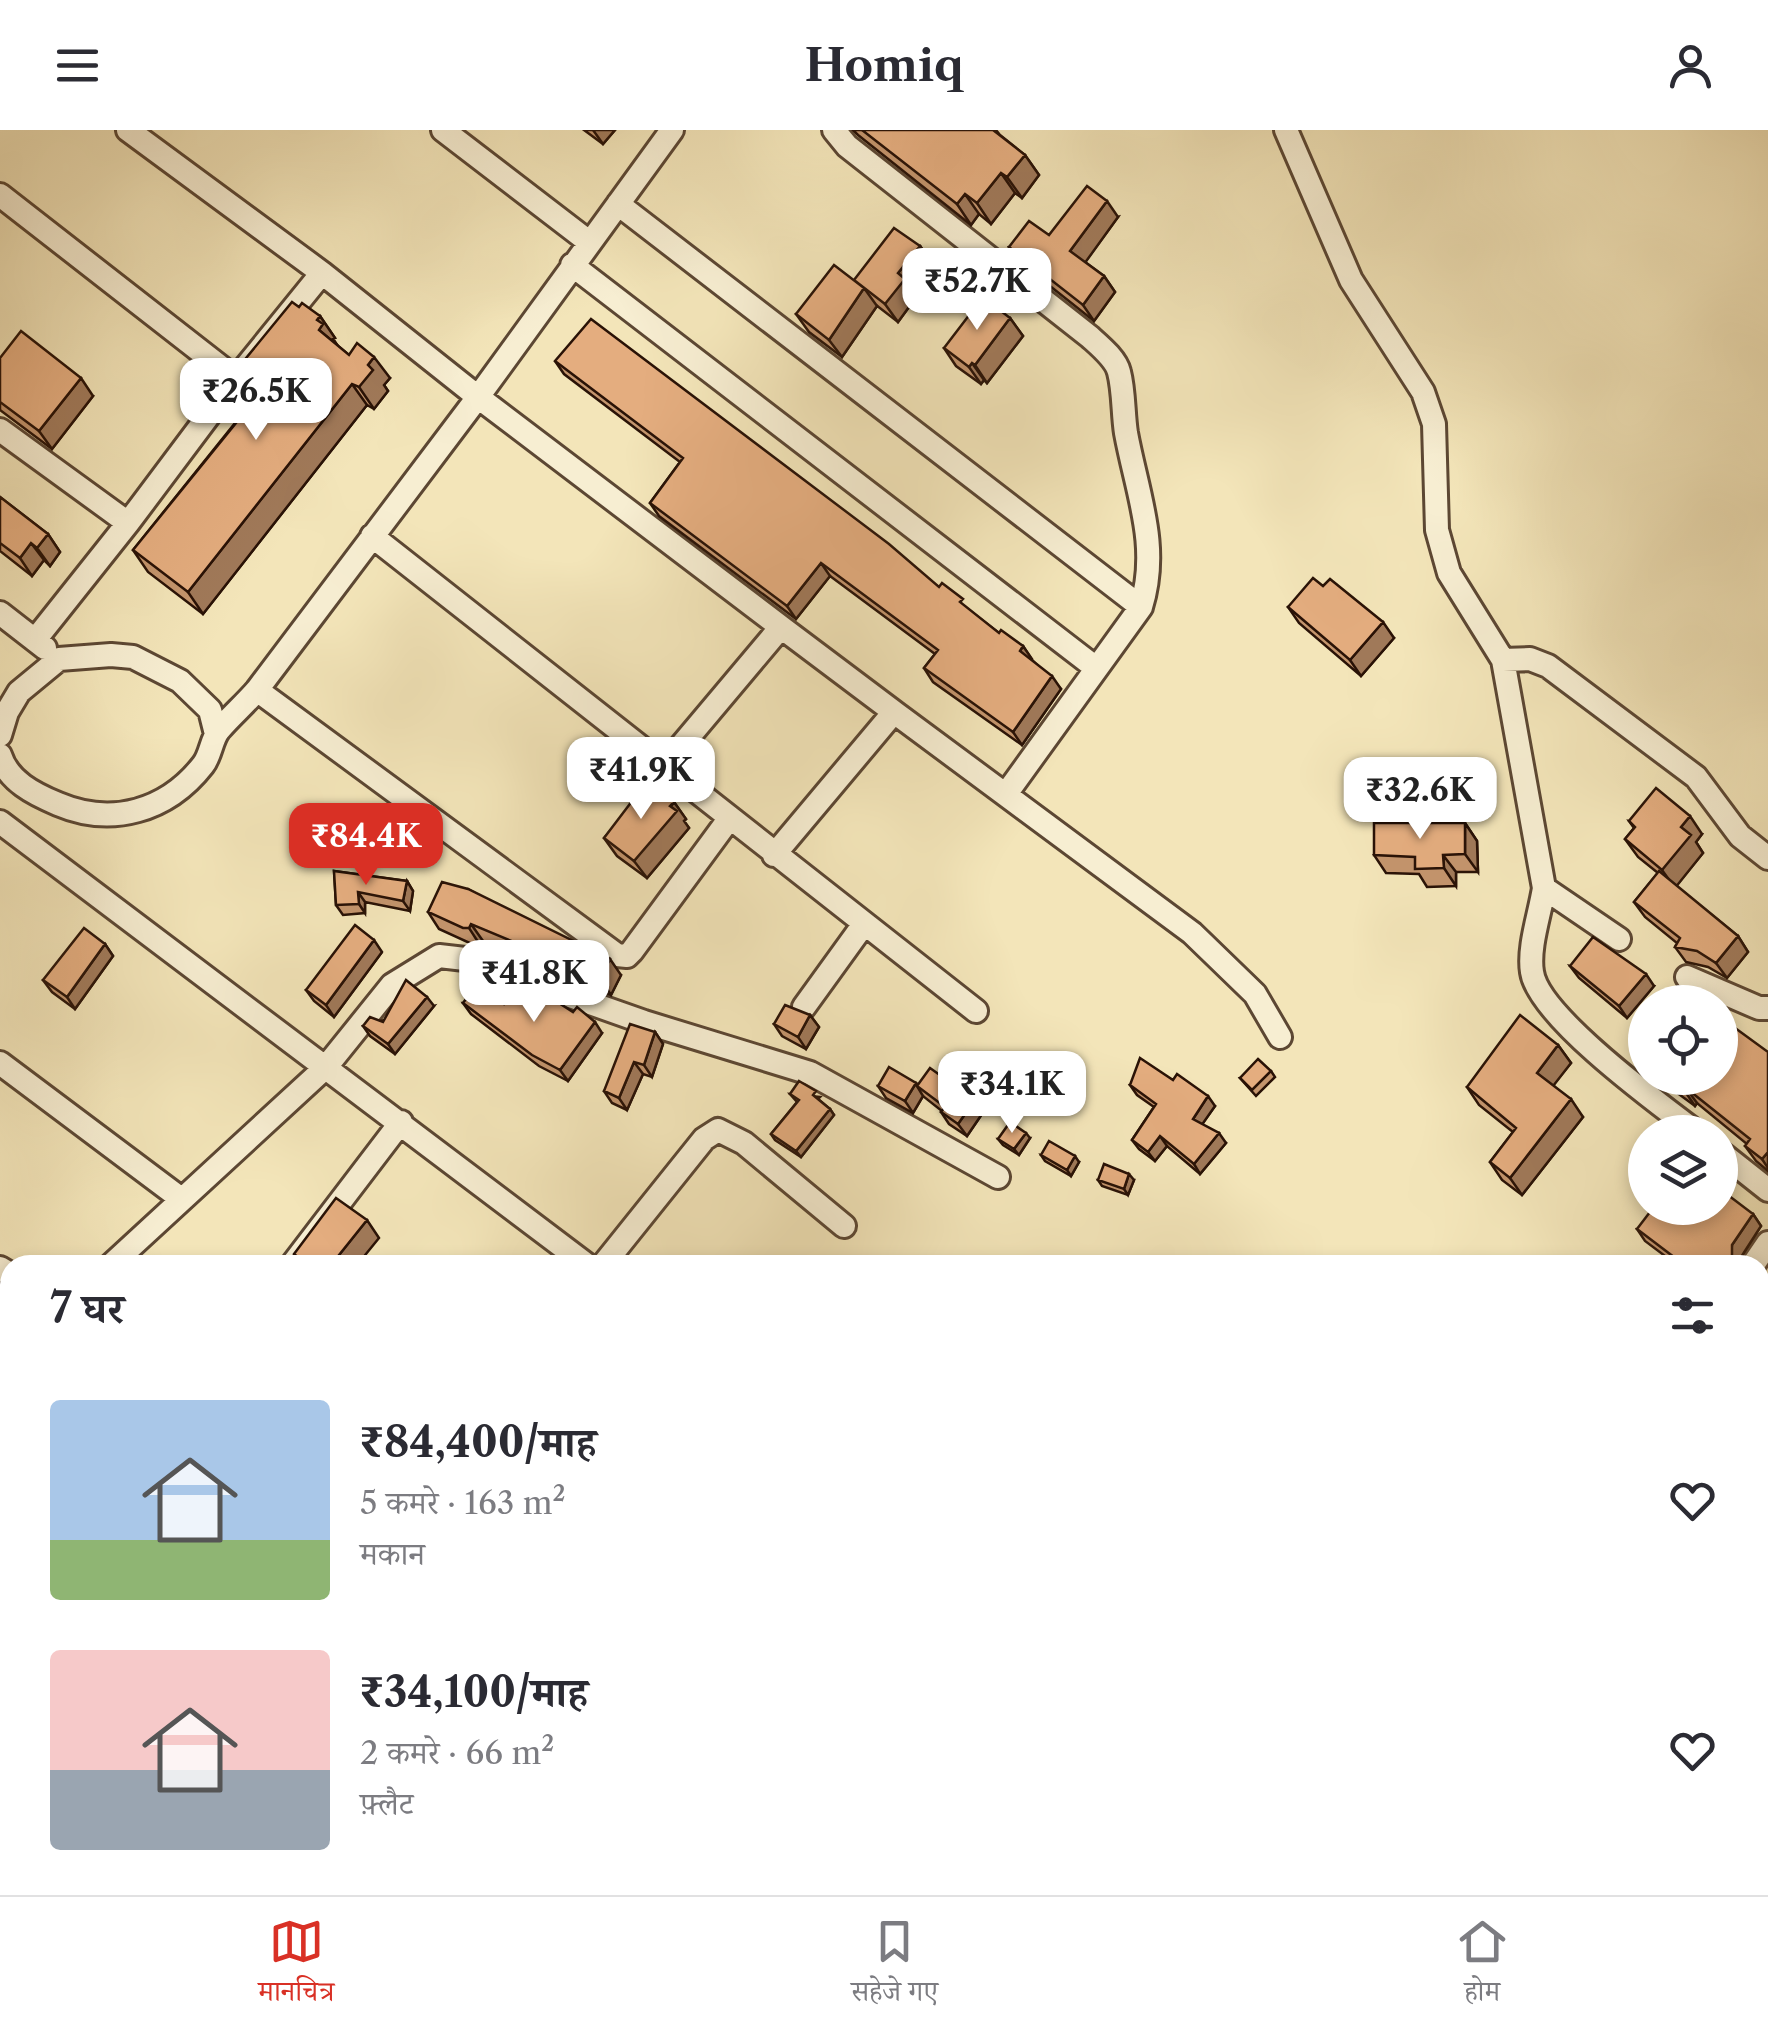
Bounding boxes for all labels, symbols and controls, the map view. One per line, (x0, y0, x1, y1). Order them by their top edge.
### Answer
text: Homiq (804, 37, 964, 93)
icon: menu (50, 38, 105, 93)
icon: person (1663, 38, 1718, 93)
pin: ₹52.7K (896, 248, 1058, 333)
text: ₹52.7K (924, 261, 1030, 300)
pin: ₹26.5K (175, 358, 337, 443)
text: ₹26.5K (202, 371, 310, 410)
pin: ₹41.9K (560, 737, 722, 822)
text: ₹41.9K (589, 750, 693, 789)
pin: ₹32.6K (1339, 757, 1501, 842)
text: ₹32.6K (1366, 770, 1474, 809)
pin: ₹84.4K (285, 803, 447, 888)
text: ₹84.4K (311, 816, 421, 855)
pin: ₹41.8K (453, 940, 615, 1025)
text: ₹41.8K (481, 953, 587, 992)
map controls (1628, 985, 1738, 1225)
button: locate (1628, 985, 1738, 1095)
pin: ₹34.1K (931, 1051, 1093, 1136)
text: ₹34.1K (960, 1064, 1064, 1103)
button: layers (1628, 1115, 1738, 1225)
text: 7 घर (50, 1282, 124, 1334)
icon: filters (1665, 1288, 1720, 1343)
text: ₹84,400/माह (360, 1416, 596, 1468)
icon: home (130, 1440, 250, 1560)
icon: heart (1665, 1473, 1720, 1528)
text: 5 कमरे · 163 m² (360, 1483, 566, 1522)
text: मकान (360, 1534, 425, 1573)
text: ₹34,100/माह (360, 1666, 588, 1718)
icon: home (130, 1690, 250, 1810)
icon: heart (1665, 1723, 1720, 1778)
text: 2 कमरे · 66 m² (360, 1733, 554, 1772)
text: फ़्लैट (360, 1784, 413, 1823)
tab: मानचित्र (258, 1914, 334, 2019)
tab: सहेजे गए (851, 1914, 938, 2019)
tab: होम (1455, 1914, 1510, 2019)

